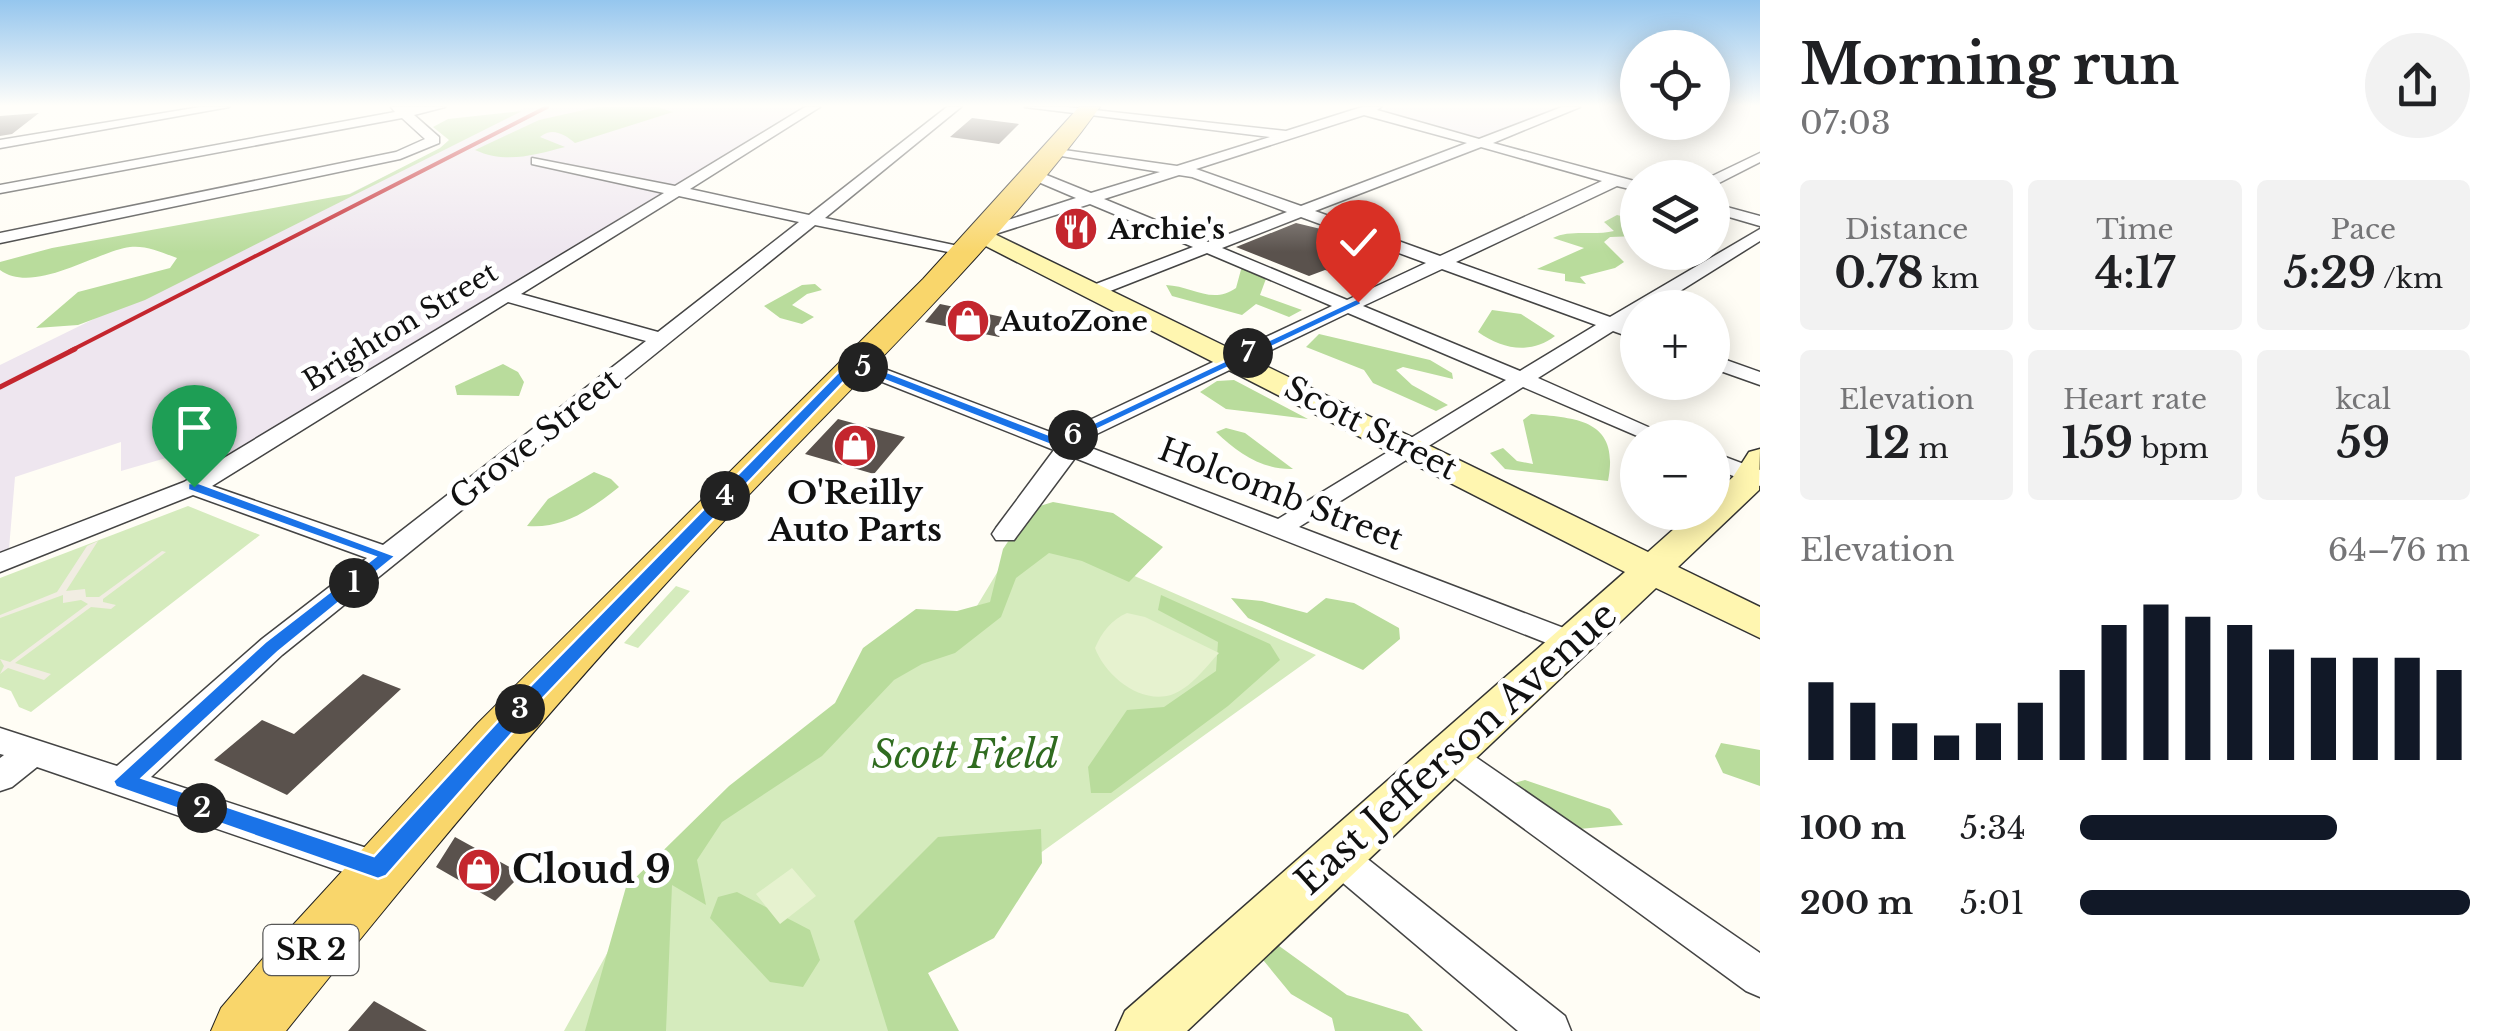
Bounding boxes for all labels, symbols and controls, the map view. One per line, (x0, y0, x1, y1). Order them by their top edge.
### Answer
map controls (1620, 30, 1730, 530)
button: locate (1620, 30, 1730, 140)
text: Morning run (1800, 31, 2179, 99)
button: share (2365, 33, 2470, 138)
text: 07:03 (1800, 103, 1891, 143)
button: layers (1620, 160, 1730, 270)
pin (1316, 200, 1401, 303)
restaurant icon: Archie's (1053, 206, 1099, 252)
place label: Archie's (1107, 212, 1225, 247)
text: Distance (1845, 212, 1968, 247)
text: Time (2096, 212, 2174, 247)
text: Pace (2331, 212, 2396, 247)
icon: check (1331, 215, 1386, 270)
text: 0.78 (1834, 247, 1924, 299)
text: 4:17 (2095, 247, 2175, 299)
text: 5:29 (2283, 247, 2376, 299)
street label: Brighton Street (297, 254, 504, 398)
text: km (1924, 261, 1979, 296)
text: /km (2376, 261, 2443, 296)
button: + (1620, 290, 1730, 400)
shop icon: AutoZone (945, 298, 991, 344)
place label: AutoZone (999, 304, 1148, 339)
pin: 7 (1223, 328, 1273, 378)
text: 7 (1241, 335, 1255, 370)
pin: 5 (838, 342, 888, 392)
text: 5 (855, 349, 871, 384)
street label: Grove Street (442, 360, 628, 518)
street label: Scott Street (1278, 367, 1464, 489)
text: Elevation (1839, 382, 1974, 417)
text: Heart rate (2063, 382, 2207, 417)
text: kcal (2335, 382, 2391, 417)
pin (152, 385, 237, 488)
icon: arrive (167, 400, 222, 455)
pin: 6 (1048, 410, 1098, 460)
text: 6 (1064, 417, 1082, 452)
text: 12 (1865, 417, 1910, 469)
text: 159 (2061, 417, 2133, 469)
text: 59 (2337, 417, 2390, 469)
button: − (1620, 420, 1730, 530)
shop icon: O'Reilly Auto Parts (832, 423, 878, 469)
street label: Holcomb Street (1153, 429, 1409, 559)
text: m (1910, 431, 1949, 466)
text: bpm (2133, 431, 2209, 466)
pin: 4 (700, 471, 750, 521)
place label: O'Reilly Auto Parts (767, 473, 942, 550)
text: 4 (716, 478, 734, 513)
text: Elevation (1800, 530, 1954, 570)
text: 64–76 m (2328, 530, 2470, 570)
pin: 1 (329, 558, 379, 608)
text: 1 (348, 565, 360, 600)
street label: East Jefferson Avenue (1285, 591, 1626, 904)
pin: 3 (495, 684, 545, 734)
text: 3 (511, 691, 529, 726)
park label: Scott Field (872, 731, 1059, 778)
pin: 2 (177, 783, 227, 833)
text: 2 (193, 790, 211, 825)
text: 100 m (1800, 808, 1906, 848)
text: 5:34 (1960, 808, 2026, 848)
place label: Cloud 9 (512, 846, 671, 893)
shop icon: Cloud 9 (456, 847, 502, 893)
text: 200 m (1800, 883, 1913, 923)
text: 5:01 (1960, 883, 2024, 923)
road number: SR 2 (264, 925, 358, 975)

